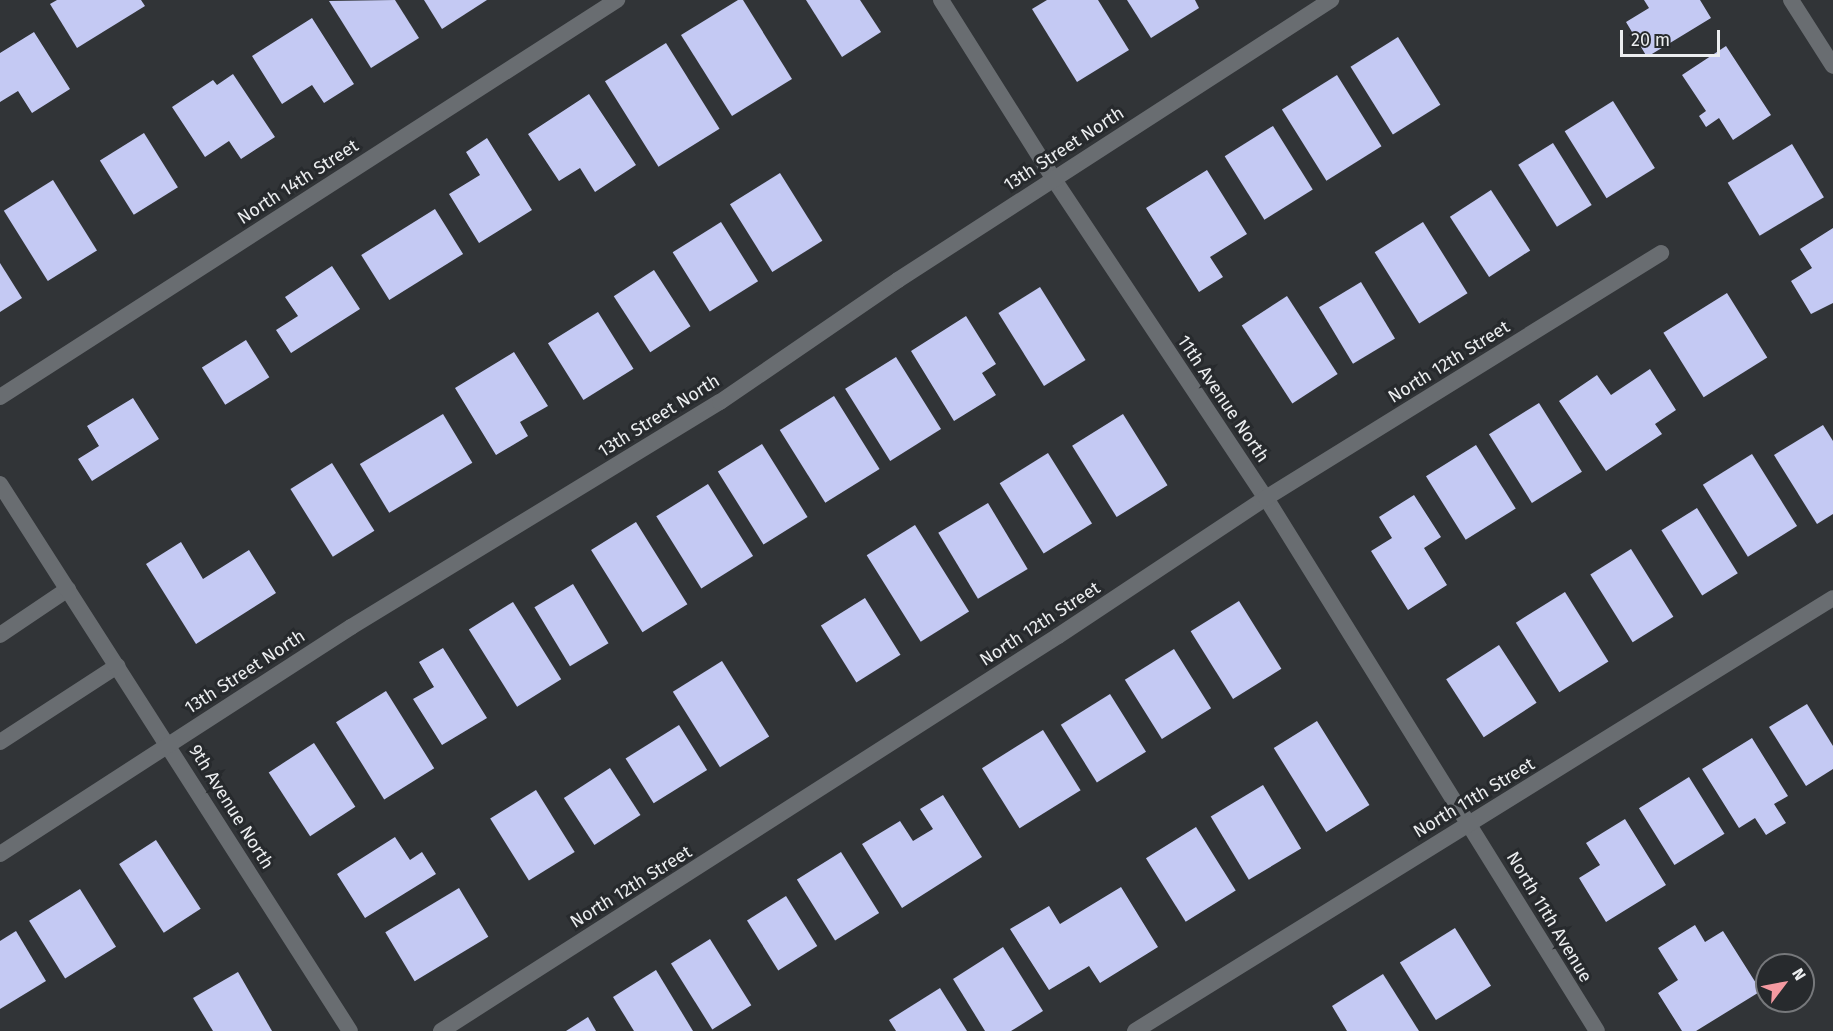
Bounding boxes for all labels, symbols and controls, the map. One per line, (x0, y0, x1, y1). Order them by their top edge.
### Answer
scale bar (1623, 18, 1724, 56)
text: 20 m (1631, 29, 1670, 51)
street label: 13th Street North (1000, 102, 1128, 196)
street label: North 14th Street (234, 135, 362, 229)
street label: North 12th Street (1384, 316, 1514, 408)
street label: 11th Avenue North (1173, 331, 1273, 467)
street label: 13th Street North (594, 370, 724, 462)
street label: North 12th Street (976, 577, 1104, 671)
street label: 13th Street North (181, 625, 309, 719)
street label: 9th Avenue North (184, 741, 278, 873)
street label: North 11th Street (1409, 753, 1539, 843)
street label: North 12th Street (566, 841, 696, 933)
street label: North 11th Avenue (1502, 848, 1596, 986)
north arrow (1755, 953, 1815, 1013)
text: N (1788, 965, 1810, 984)

